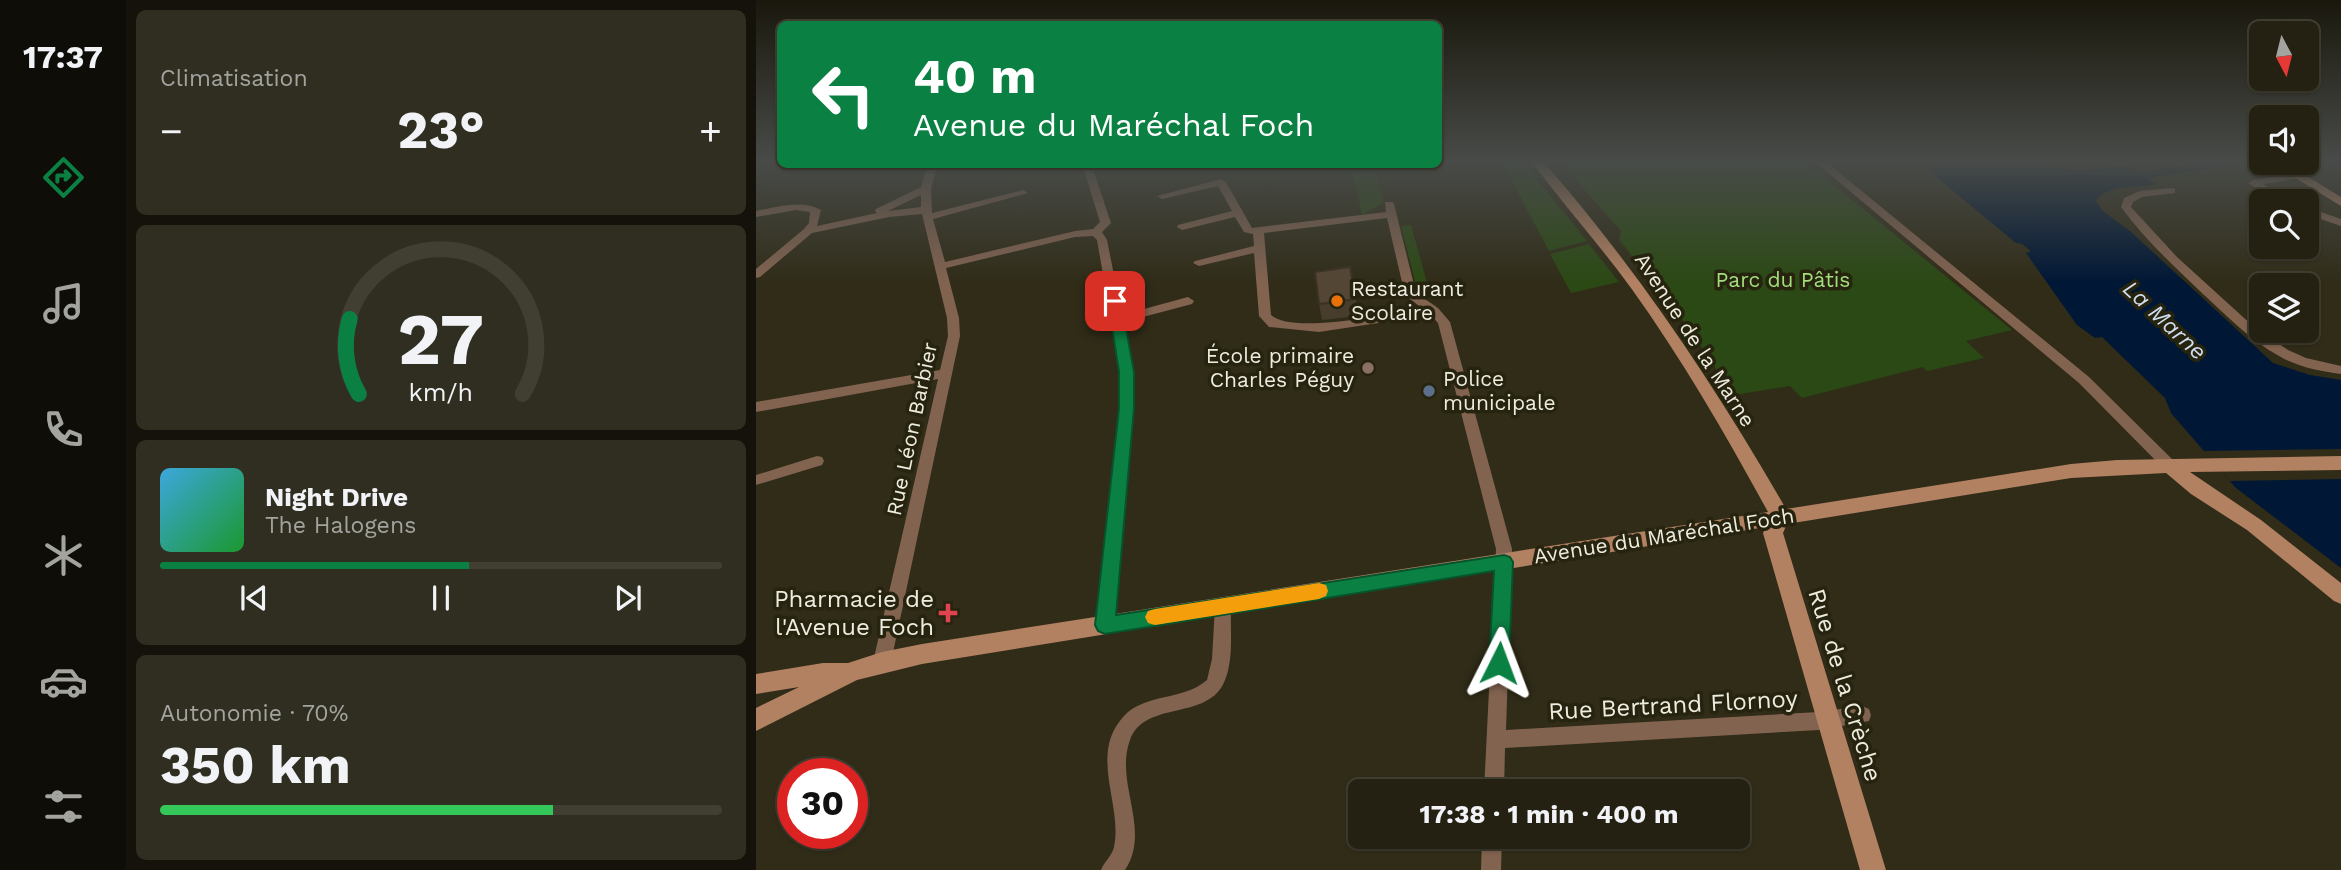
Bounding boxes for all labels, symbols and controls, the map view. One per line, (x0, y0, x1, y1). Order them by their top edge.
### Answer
north arrow (2249, 21, 2319, 91)
map controls (2249, 21, 2319, 343)
text: 17:37 (23, 38, 103, 76)
text: 40 m (913, 47, 1036, 105)
icon: left (798, 49, 889, 140)
text: Climatisation (160, 65, 308, 92)
text: 23° (397, 100, 485, 161)
button: sound (2249, 105, 2319, 175)
text: Avenue du Maréchal Foch (913, 106, 1314, 144)
text: − (160, 109, 183, 153)
text: + (699, 109, 722, 153)
icon: directions (39, 153, 88, 202)
button: search (2249, 189, 2319, 259)
street label: Avenue de la Marne (1630, 248, 1761, 431)
park label: Parc du Pâtis (1716, 267, 1850, 292)
pin (1085, 271, 1145, 331)
button: layers (2249, 273, 2319, 343)
water label: La Marne (2117, 275, 2212, 366)
place label: Restaurant Scolaire (1351, 276, 1463, 325)
icon: music (39, 279, 88, 328)
icon: arrive (1096, 282, 1134, 320)
marker: Restaurant Scolaire (1329, 293, 1345, 309)
text: 27 (398, 296, 484, 382)
street label: Rue Léon Barbier (881, 339, 942, 518)
place label: École primaire Charles Péguy (1206, 343, 1354, 392)
marker: École primaire Charles Péguy (1360, 360, 1376, 376)
place label: Police municipale (1443, 366, 1556, 415)
text: km/h (409, 377, 473, 406)
marker: Police municipale (1421, 383, 1437, 399)
icon: phone (39, 405, 88, 454)
text: Night Drive (265, 482, 408, 512)
street label: Avenue du Maréchal Foch (1532, 503, 1796, 568)
text: The Halogens (265, 512, 416, 539)
icon: climate (39, 531, 88, 580)
icon: previous (235, 579, 273, 617)
icon: pause (422, 579, 460, 617)
icon: next (609, 579, 647, 617)
place label: Pharmacie de l'Avenue Foch (774, 585, 934, 641)
street label: Rue de la Crèche (1802, 585, 1888, 785)
marker: Pharmacie de l'Avenue Foch (940, 605, 956, 621)
position arrow (1462, 626, 1536, 700)
icon: car (39, 657, 88, 706)
street label: Rue Bertrand Flornoy (1548, 684, 1799, 726)
text: Autonomie · 70% (160, 700, 348, 727)
text: 350 km (160, 735, 351, 796)
speed limit sign: 30 (777, 758, 868, 849)
icon: filters (39, 782, 88, 831)
text: 17:38 · 1 min · 400 m (1420, 799, 1678, 829)

